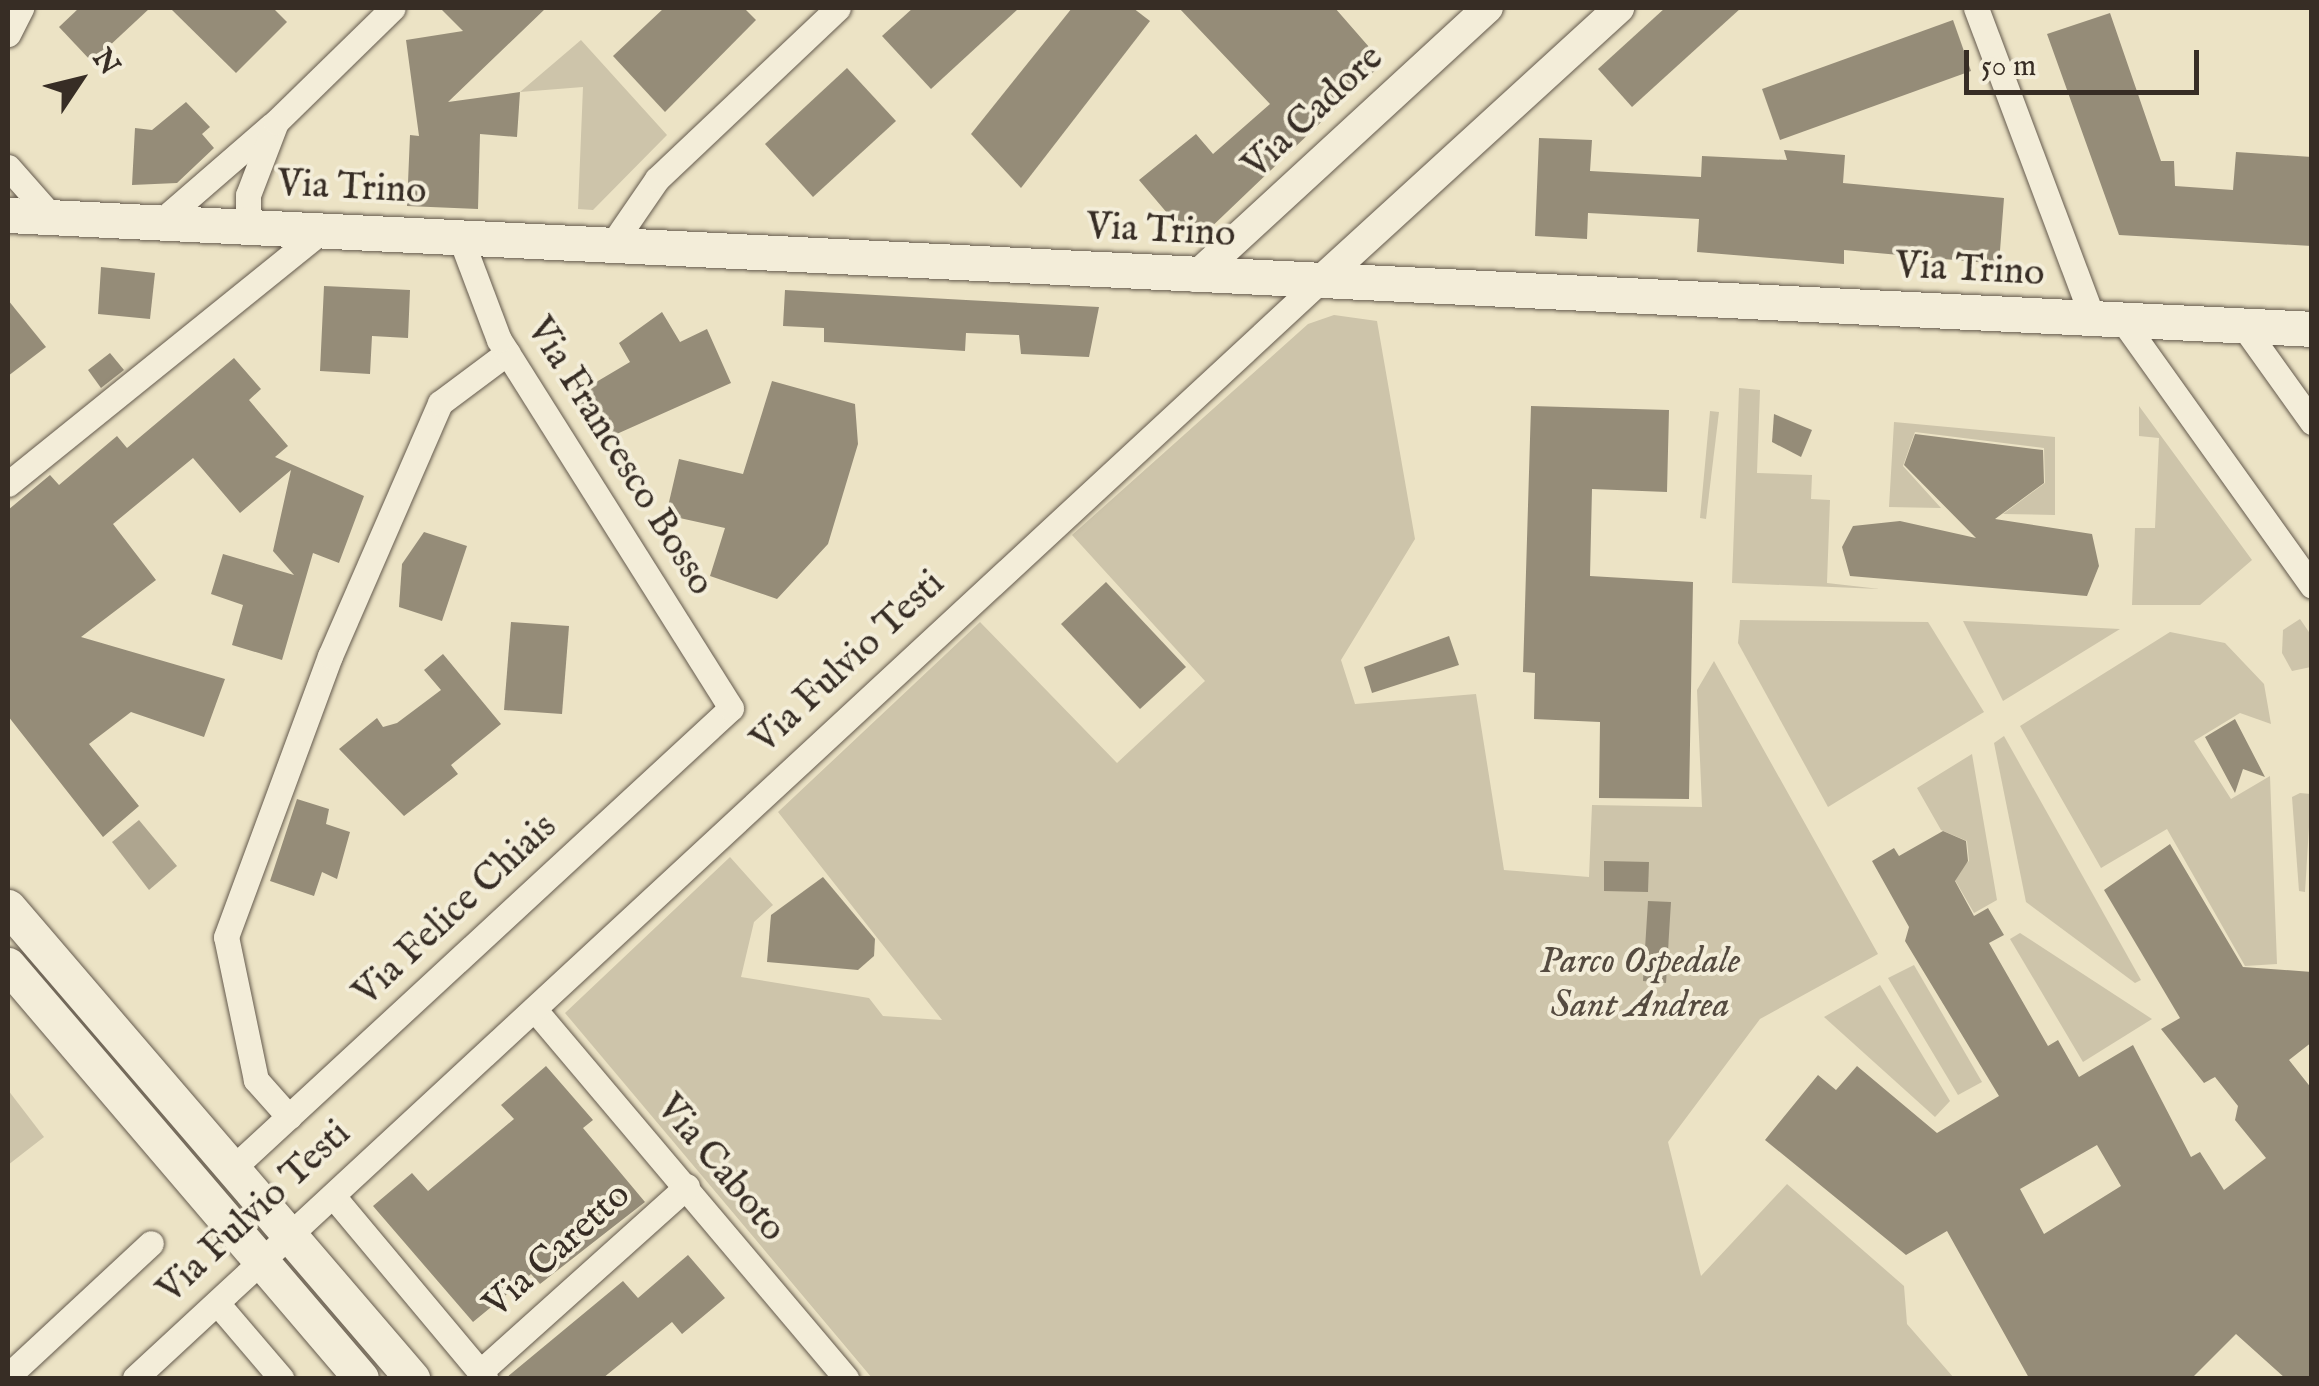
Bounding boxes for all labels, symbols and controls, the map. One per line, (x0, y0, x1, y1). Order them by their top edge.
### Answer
north arrow (30, 30, 130, 130)
scale bar (1969, 30, 2204, 92)
street label: Via Cadore (1234, 37, 1394, 189)
text: N (84, 43, 126, 82)
text: 50 m (1981, 48, 2036, 86)
street label: Via Trino (276, 162, 428, 216)
street label: Via Trino (1085, 205, 1237, 259)
street label: Via Trino (1894, 244, 2046, 298)
street label: Via Francesco Bosso (515, 310, 723, 604)
street label: Via Fulvio Testi (743, 562, 955, 764)
street label: Via Felice Chiais (345, 805, 567, 1017)
park label: Parco Ospedale Sant Andrea (1540, 940, 1740, 1030)
street label: Via Caboto (645, 1086, 795, 1252)
street label: Via Fulvio Testi (149, 1112, 361, 1314)
street label: Via Caretto (475, 1173, 641, 1329)

